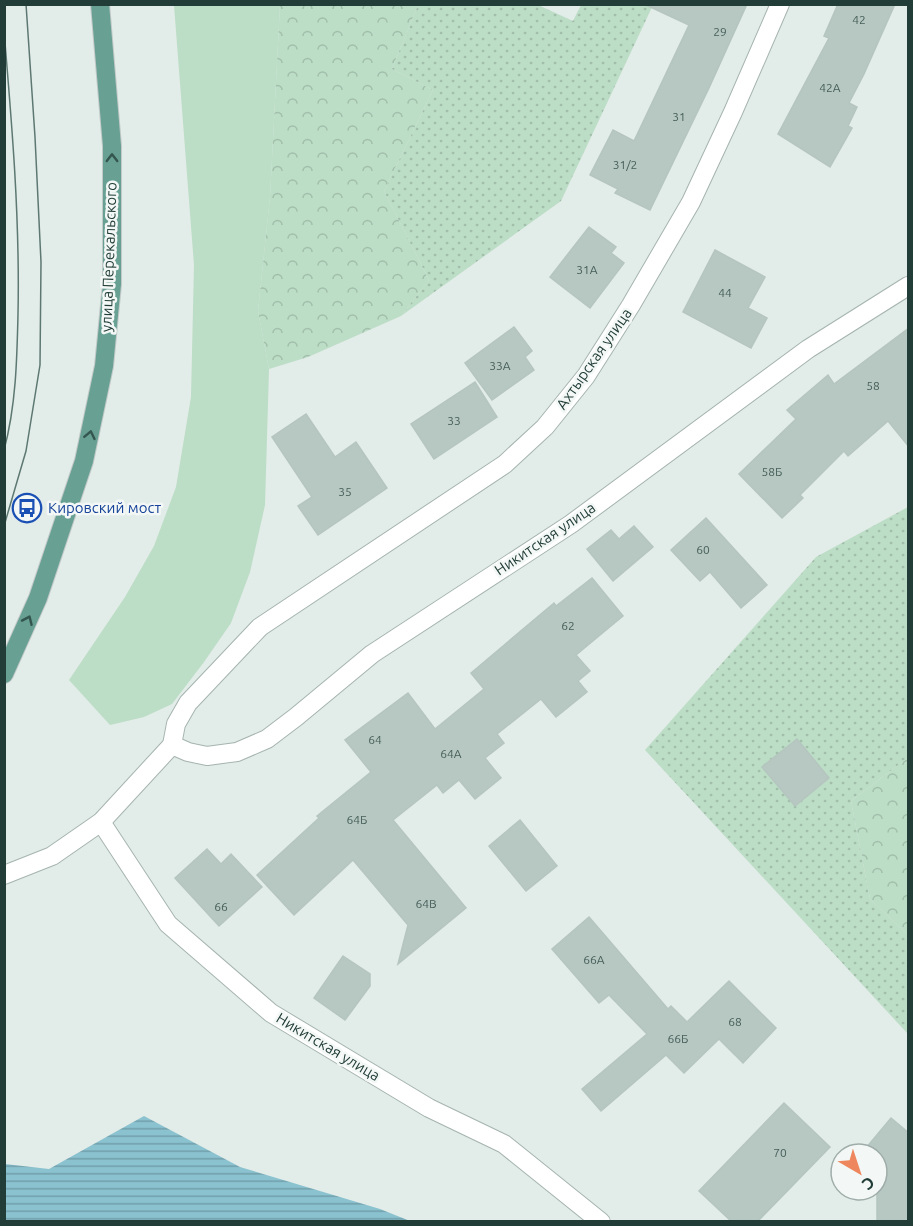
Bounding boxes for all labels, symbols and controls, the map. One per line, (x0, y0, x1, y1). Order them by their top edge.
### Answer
house number: 42 (852, 13, 866, 26)
house number: 29 (713, 25, 727, 38)
house number: 42А (819, 81, 841, 94)
house number: 31 (672, 110, 686, 123)
one-way arrow (106, 154, 118, 163)
house number: 31/2 (613, 158, 637, 171)
street label: улица Перекальского (97, 182, 120, 332)
house number: 31А (576, 263, 598, 276)
house number: 44 (718, 286, 732, 299)
street label: Ахтырская улица (552, 305, 635, 412)
house number: 33А (489, 359, 511, 372)
house number: 58 (866, 379, 880, 392)
house number: 33 (447, 414, 461, 427)
one-way arrow (83, 431, 96, 441)
house number: 58Б (762, 465, 782, 478)
house number: 35 (338, 485, 352, 498)
bus stop icon: Кировский мост (11, 492, 43, 524)
place label: Кировский мост (48, 499, 162, 516)
street label: Никитская улица (491, 499, 598, 579)
house number: 60 (696, 543, 710, 556)
one-way arrow (21, 616, 33, 627)
house number: 62 (561, 619, 575, 632)
house number: 64 (368, 733, 382, 746)
house number: 64А (440, 747, 462, 760)
house number: 64Б (347, 813, 367, 826)
house number: 64В (415, 897, 437, 910)
house number: 66 (214, 900, 228, 913)
house number: 66А (583, 953, 605, 966)
street label: Никитская улица (273, 1009, 383, 1084)
house number: 68 (728, 1015, 742, 1028)
house number: 66Б (668, 1032, 688, 1045)
north arrow (829, 1142, 889, 1202)
house number: 70 (773, 1146, 787, 1159)
text: С (859, 1173, 878, 1194)

